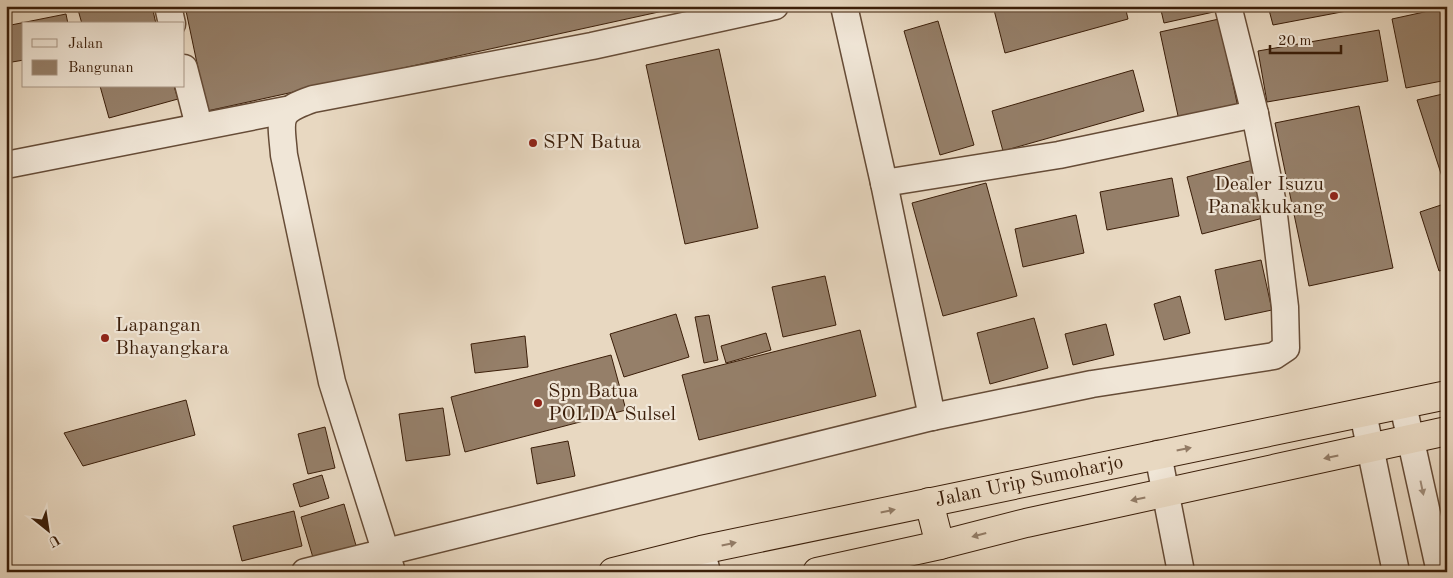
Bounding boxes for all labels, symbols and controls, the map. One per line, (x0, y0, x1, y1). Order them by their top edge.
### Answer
legend (22, 22, 185, 88)
scale bar (1270, 22, 1342, 54)
text: 20 m (1278, 34, 1312, 49)
text: Jalan (68, 37, 103, 52)
text: Bangunan (68, 61, 134, 76)
place label: SPN Batua (543, 133, 641, 153)
marker: SPN Batua (527, 137, 539, 149)
place label: Dealer Isuzu Panakkukang (1207, 175, 1324, 218)
marker: Dealer Isuzu Panakkukang (1328, 190, 1340, 202)
place label: Lapangan Bhayangkara (115, 316, 229, 359)
marker: Lapangan Bhayangkara (99, 332, 111, 344)
place label: Spn Batua POLDA Sulsel (548, 382, 676, 425)
marker: Spn Batua POLDA Sulsel (532, 397, 544, 409)
one-way arrow (1176, 445, 1191, 453)
street label: Jalan Urip Sumoharjo (933, 452, 1125, 511)
one-way arrow (1323, 453, 1338, 461)
one-way arrow (1418, 480, 1426, 496)
one-way arrow (1130, 495, 1145, 503)
north arrow (22, 506, 72, 556)
one-way arrow (880, 506, 896, 514)
one-way arrow (972, 531, 987, 539)
text: U (46, 532, 62, 549)
one-way arrow (721, 540, 736, 548)

